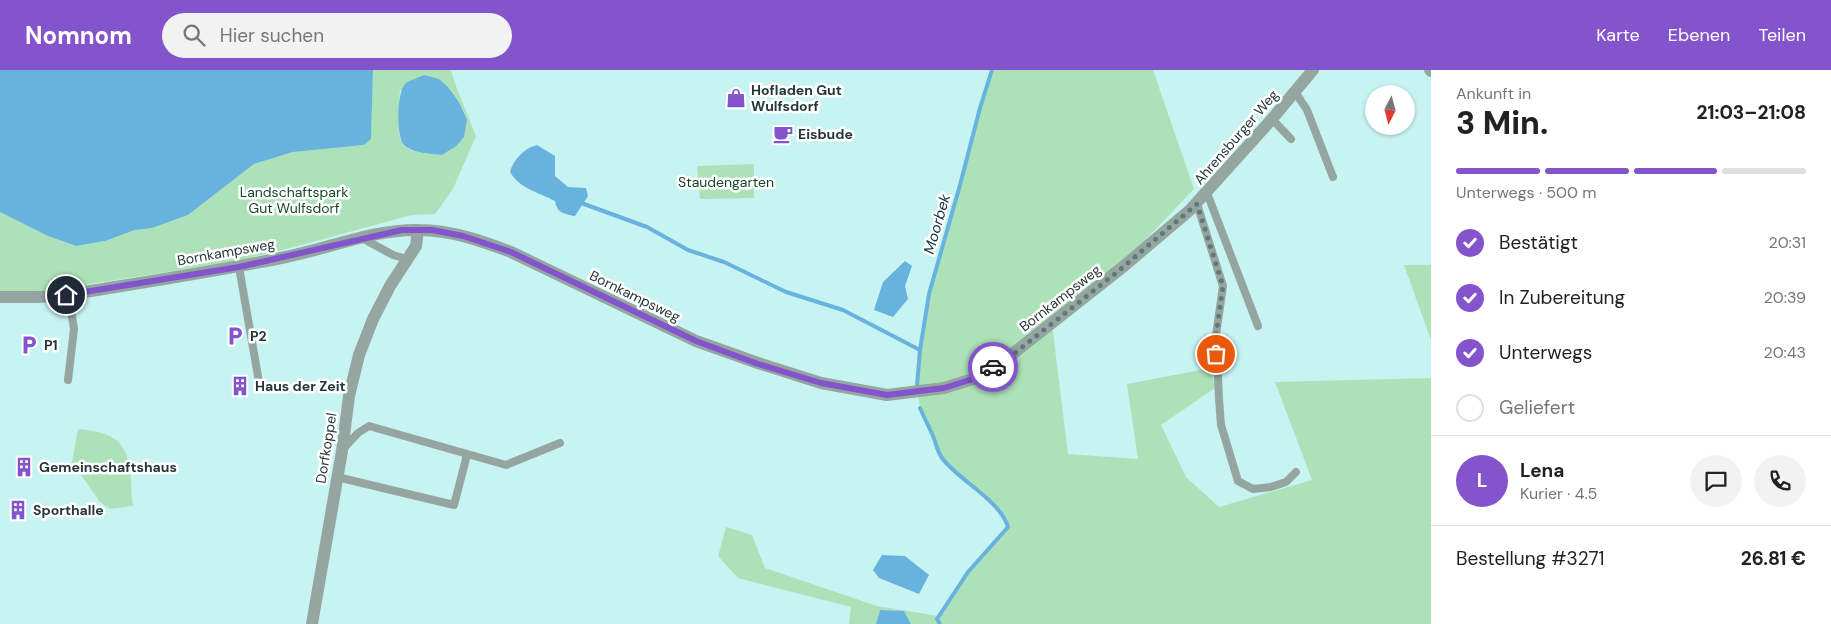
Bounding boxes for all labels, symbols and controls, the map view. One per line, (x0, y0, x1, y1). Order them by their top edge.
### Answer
search box (162, 13, 512, 58)
text: Nomnom (25, 20, 132, 51)
icon: search (180, 21, 208, 49)
text: Hier suchen (220, 23, 324, 48)
text: Karte (1596, 23, 1640, 47)
text: Ebenen (1668, 23, 1730, 47)
text: Teilen (1758, 23, 1806, 47)
place label: Hofladen Gut Wulfsdorf (751, 81, 842, 115)
text: Ankunft in (1456, 83, 1531, 104)
north arrow (1365, 85, 1415, 135)
map controls (1365, 85, 1415, 135)
street label: Ahrensburger Weg (1190, 86, 1282, 188)
shop icon: Hofladen Gut Wulfsdorf (725, 87, 747, 109)
text: 21:03–21:08 (1696, 100, 1806, 125)
text: 3 Min. (1456, 102, 1548, 144)
cafe icon: Eisbude (772, 123, 794, 145)
place label: Eisbude (798, 125, 853, 143)
park label: Staudengarten (678, 173, 774, 191)
text: Unterwegs · 500 m (1456, 182, 1596, 203)
park label: Landschaftspark Gut Wulfsdorf (240, 183, 348, 217)
water label: Moorbek (919, 191, 955, 256)
icon: check (1456, 229, 1484, 257)
text: Bestätigt (1499, 230, 1578, 255)
text: 20:31 (1769, 232, 1806, 253)
street label: Bornkampsweg (176, 235, 276, 269)
street label: Bornkampsweg (1016, 260, 1105, 335)
street label: Bornkampsweg (587, 266, 683, 326)
pin (45, 274, 87, 316)
icon: home (52, 281, 80, 309)
icon: check (1456, 284, 1484, 312)
text: In Zubereitung (1499, 285, 1625, 310)
text: 20:39 (1764, 287, 1806, 308)
parking icon: P2 (224, 325, 246, 347)
place label: P2 (250, 327, 267, 345)
pin (1195, 333, 1237, 375)
parking icon: P1 (18, 334, 40, 356)
place label: P1 (44, 336, 58, 354)
icon: check (1456, 339, 1484, 367)
icon: bag (1202, 340, 1230, 368)
text: Unterwegs (1499, 340, 1592, 365)
courier (968, 342, 1018, 392)
text: 20:43 (1764, 342, 1806, 363)
icon: car (979, 353, 1007, 381)
building icon: Haus der Zeit (229, 375, 251, 397)
place label: Haus der Zeit (255, 377, 346, 395)
text: Geliefert (1499, 395, 1575, 420)
street label: Dorfkoppel (312, 411, 340, 485)
button: chat (1690, 455, 1742, 507)
button: phone (1754, 455, 1806, 507)
building icon: Gemeinschaftshaus (13, 456, 35, 478)
place label: Gemeinschaftshaus (39, 458, 177, 476)
text: Lena (1520, 458, 1564, 483)
text: L (1477, 468, 1487, 493)
text: Kurier · 4.5 (1520, 483, 1597, 504)
building icon: Sporthalle (7, 499, 29, 521)
place label: Sporthalle (33, 501, 104, 519)
text: Bestellung #3271 (1456, 546, 1605, 571)
text: 26.81 € (1741, 546, 1806, 571)

